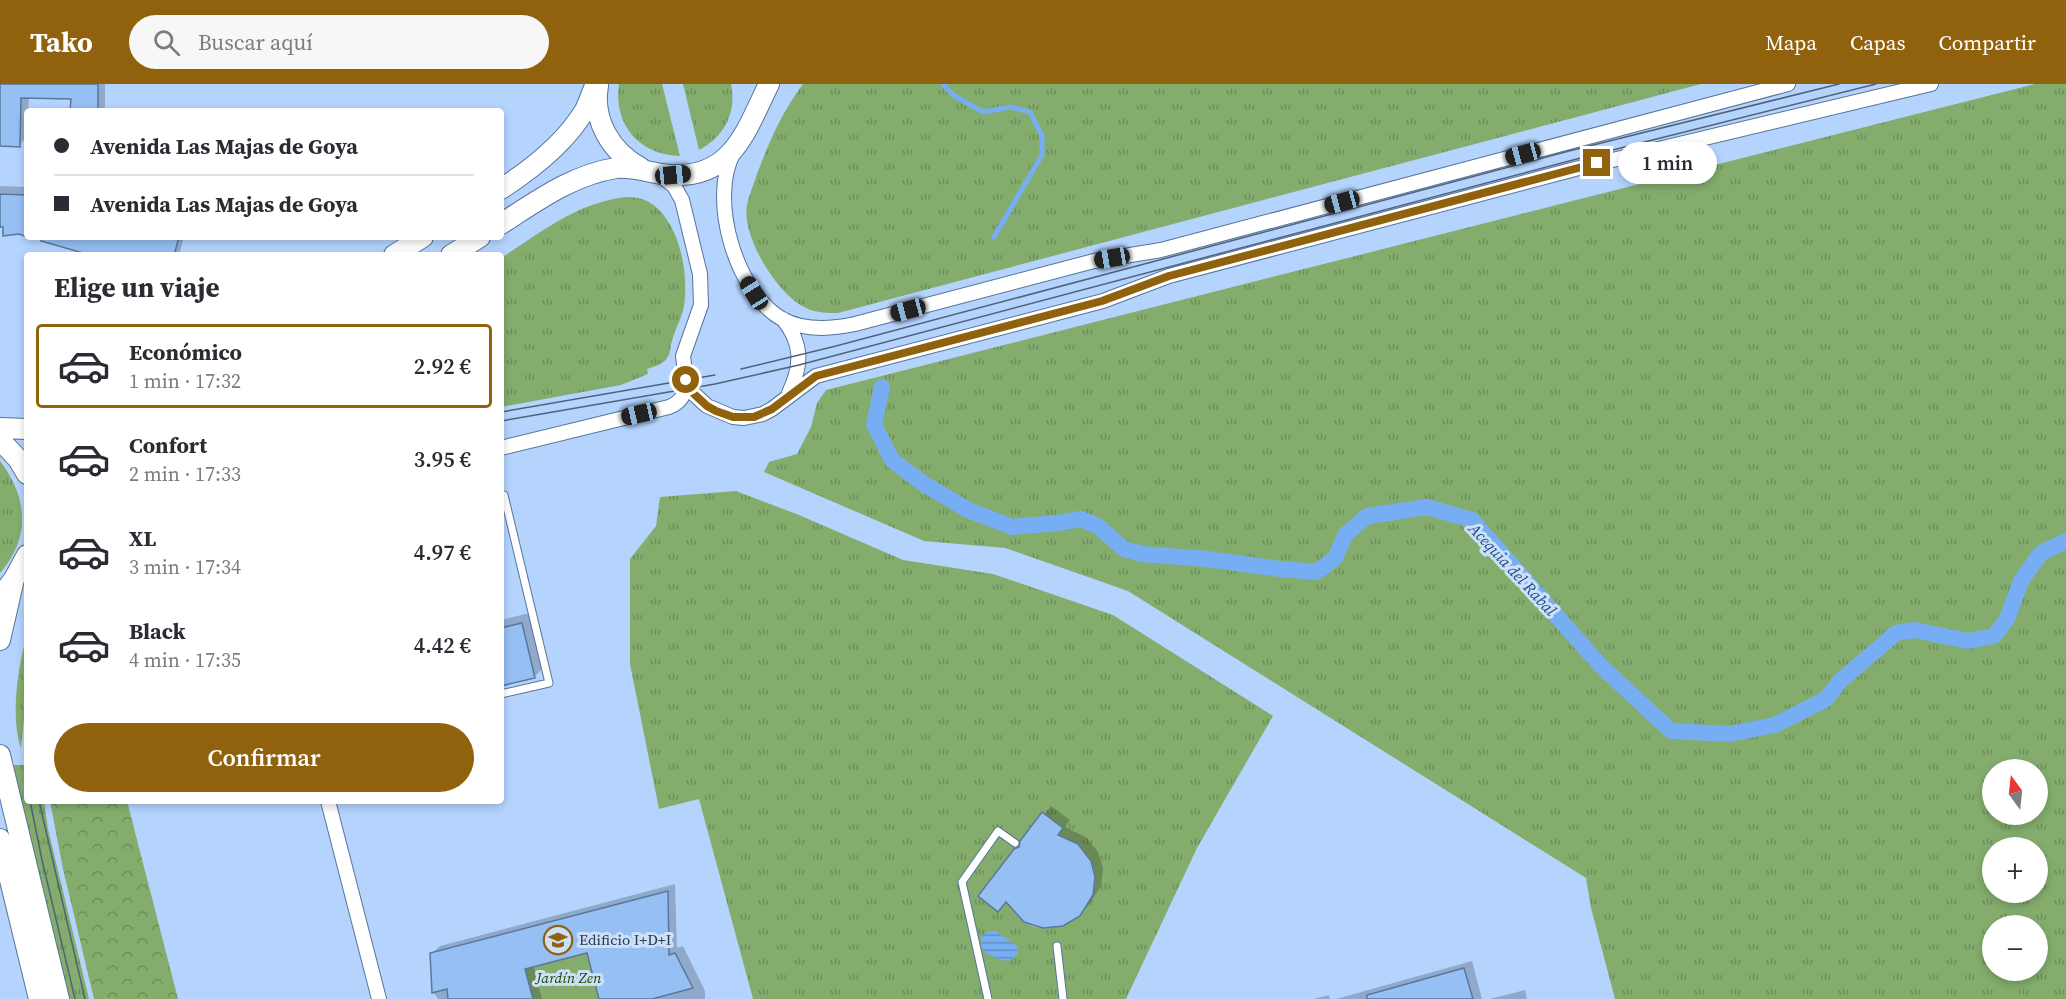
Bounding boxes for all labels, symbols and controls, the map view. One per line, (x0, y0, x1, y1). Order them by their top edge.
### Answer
search box (129, 15, 549, 69)
text: Tako (30, 23, 93, 61)
icon: search (150, 26, 183, 59)
text: Buscar aquí (198, 27, 313, 57)
text: Mapa (1765, 28, 1817, 57)
text: Capas (1850, 28, 1906, 57)
text: Compartir (1939, 28, 2036, 57)
text: Avenida Las Majas de Goya (90, 131, 358, 161)
car (1503, 141, 1543, 167)
callout: 1 min (1618, 142, 1717, 184)
route end (1583, 149, 1610, 176)
text: 1 min (1642, 149, 1693, 177)
car (654, 164, 692, 186)
text: Avenida Las Majas de Goya (90, 189, 358, 219)
car (1322, 189, 1362, 215)
car (1093, 246, 1131, 270)
text: Elige un viaje (54, 269, 220, 306)
car (737, 273, 771, 313)
car (888, 297, 928, 323)
text: Económico (129, 337, 242, 367)
icon: car (57, 339, 111, 393)
text: 2.92 € (414, 351, 471, 381)
route start (672, 366, 699, 393)
text: 1 min · 17:32 (129, 367, 241, 395)
car (619, 401, 659, 427)
text: Confort (129, 430, 207, 460)
icon: car (57, 432, 111, 486)
text: 3.95 € (414, 444, 471, 474)
text: 2 min · 17:33 (129, 460, 241, 488)
water label: Acequia del Rabal (1464, 517, 1562, 621)
text: XL (129, 523, 156, 553)
icon: car (57, 525, 111, 579)
text: 4.97 € (414, 537, 471, 567)
text: 3 min · 17:34 (129, 553, 241, 581)
text: Black (129, 616, 186, 646)
icon: car (57, 618, 111, 672)
text: 4.42 € (414, 630, 471, 660)
text: 4 min · 17:35 (129, 646, 241, 674)
button: Confirmar (54, 723, 474, 792)
north arrow (1982, 759, 2048, 825)
map controls (1982, 759, 2048, 981)
button: + (1982, 837, 2048, 903)
button: − (1982, 915, 2048, 981)
school or university icon: Edificio I+D+I (542, 924, 574, 956)
place label: Edificio I+D+I (579, 929, 671, 950)
park label: Jardín Zen (535, 967, 602, 988)

